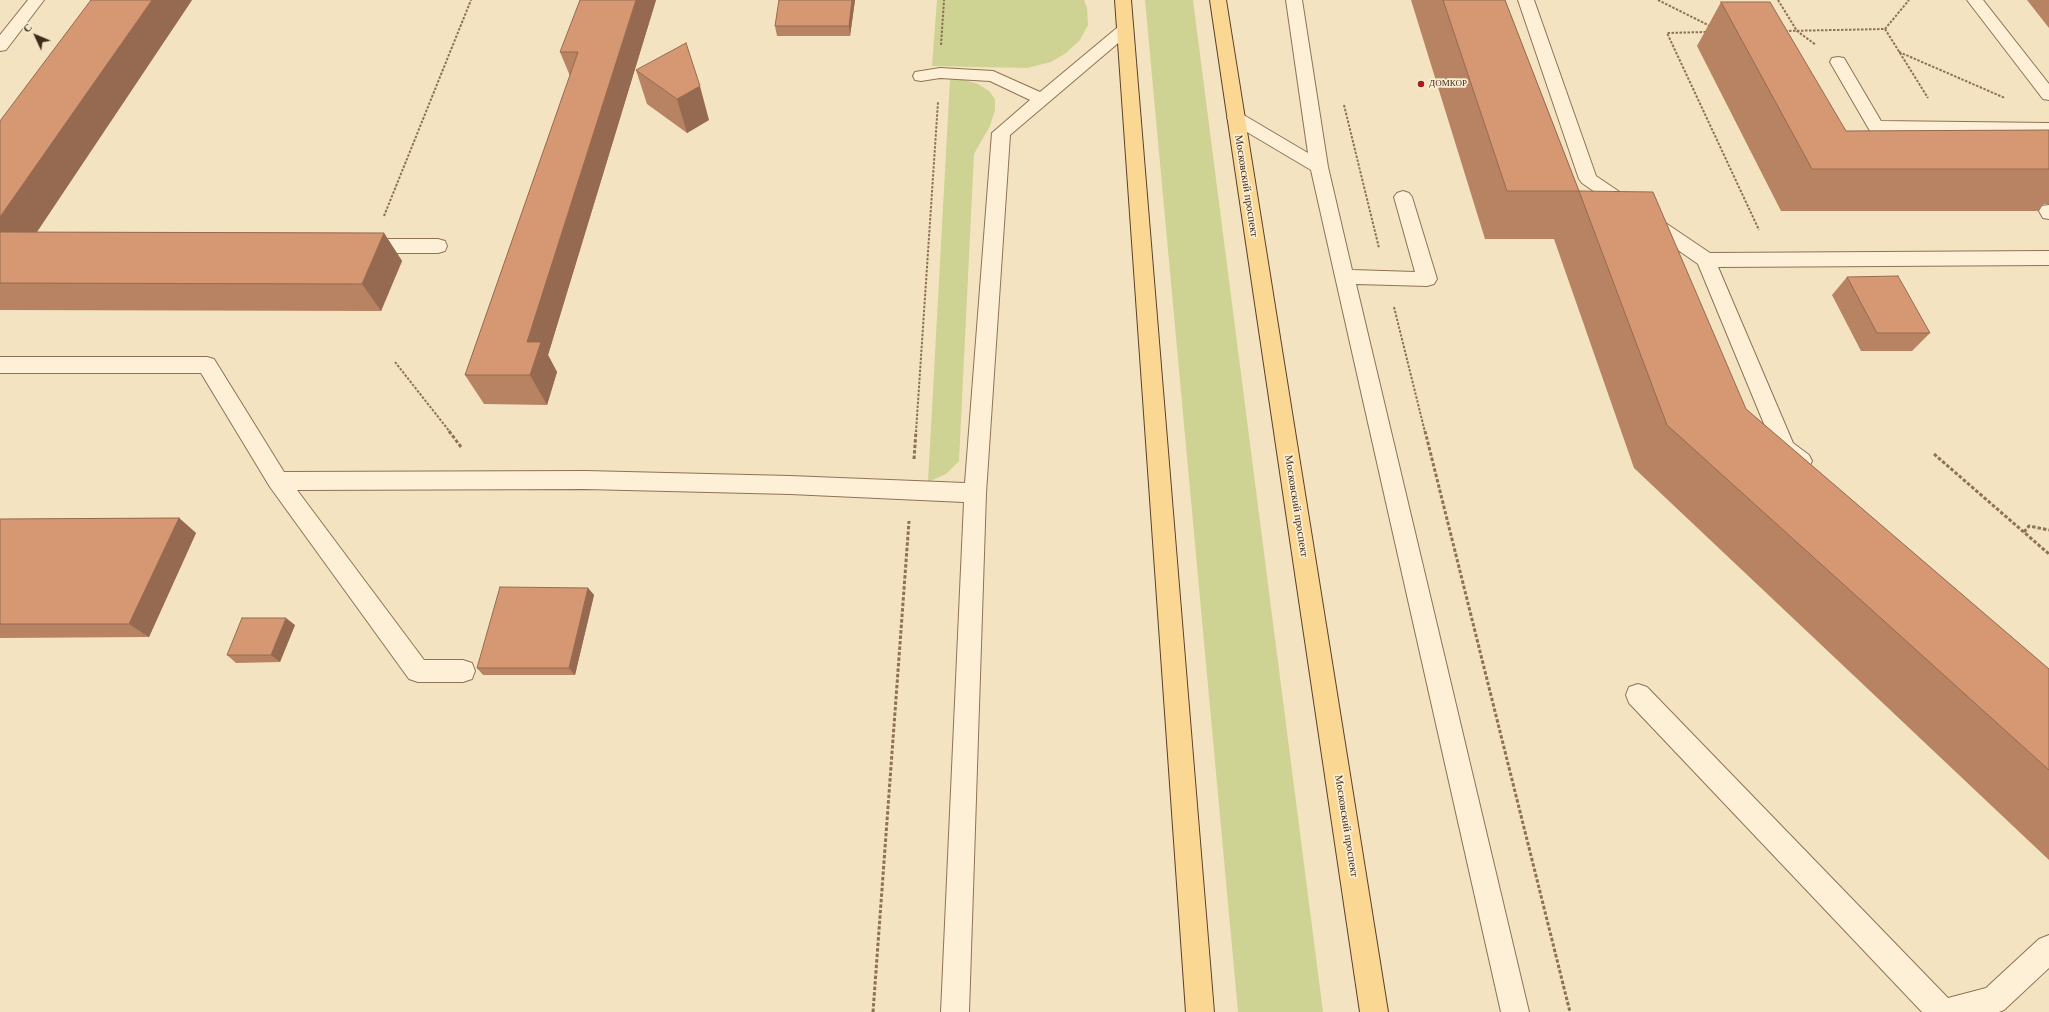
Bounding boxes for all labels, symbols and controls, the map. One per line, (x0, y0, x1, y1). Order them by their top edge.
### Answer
north arrow (16, 16, 56, 56)
text: С (20, 21, 34, 35)
marker: ДОМКОР (1416, 79, 1426, 89)
place label: ДОМКОР (1429, 79, 1467, 89)
street label: Московский проспект (1231, 134, 1261, 238)
street label: Московский проспект (1281, 454, 1311, 558)
street label: Московский проспект (1331, 774, 1361, 878)

